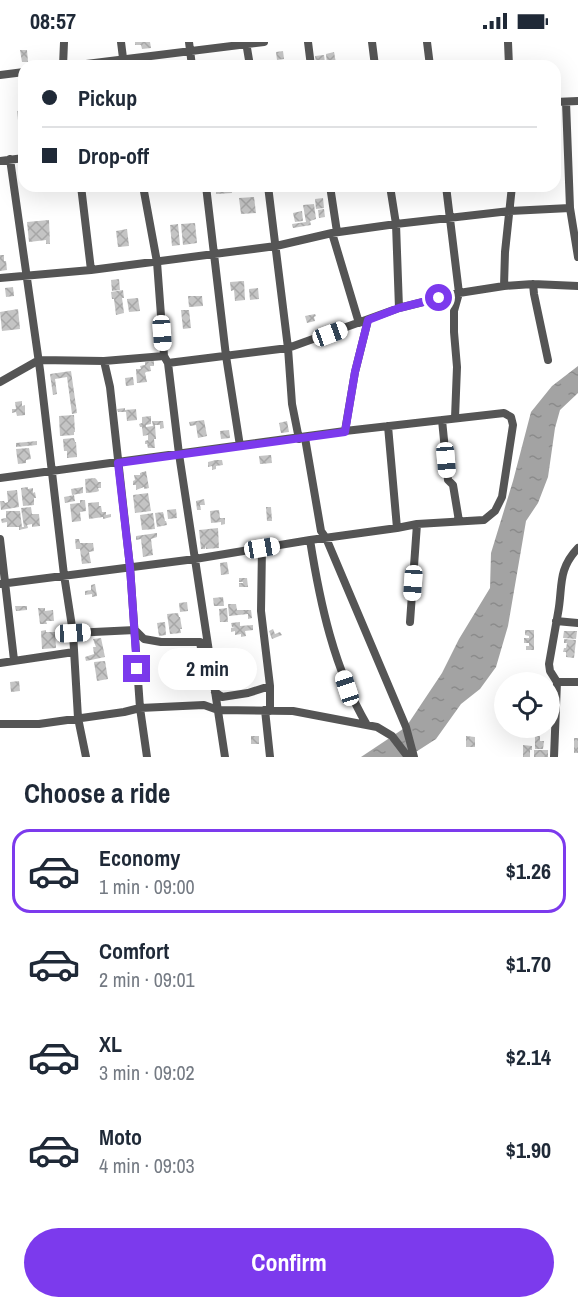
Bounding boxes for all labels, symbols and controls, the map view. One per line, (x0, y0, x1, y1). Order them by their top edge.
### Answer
text: 08:57 (30, 6, 76, 36)
text: Pickup (78, 83, 137, 113)
text: Drop-off (78, 141, 149, 171)
route start (425, 284, 452, 311)
car (152, 314, 172, 352)
car (310, 319, 350, 349)
car (435, 441, 457, 479)
car (243, 536, 281, 560)
car (403, 564, 423, 602)
car (55, 623, 91, 643)
callout: 2 min (158, 648, 257, 690)
route end (123, 655, 150, 682)
text: 2 min (186, 655, 229, 682)
car (333, 668, 361, 708)
map controls (494, 672, 560, 738)
button: locate (494, 672, 560, 738)
text: Choose a ride (24, 775, 170, 811)
text: Economy (99, 843, 180, 873)
icon: car (27, 844, 81, 898)
text: $1.26 (506, 856, 551, 886)
text: 1 min · 09:00 (99, 873, 195, 900)
text: Comfort (99, 936, 169, 966)
icon: car (27, 937, 81, 991)
text: $1.70 (506, 949, 551, 979)
text: 2 min · 09:01 (99, 966, 195, 993)
text: XL (99, 1029, 122, 1059)
icon: car (27, 1030, 81, 1084)
text: $2.14 (506, 1042, 551, 1072)
text: 3 min · 09:02 (99, 1059, 195, 1086)
text: Moto (99, 1122, 142, 1152)
icon: car (27, 1123, 81, 1177)
text: $1.90 (506, 1135, 551, 1165)
text: 4 min · 09:03 (99, 1152, 195, 1179)
button: Confirm (24, 1228, 554, 1297)

